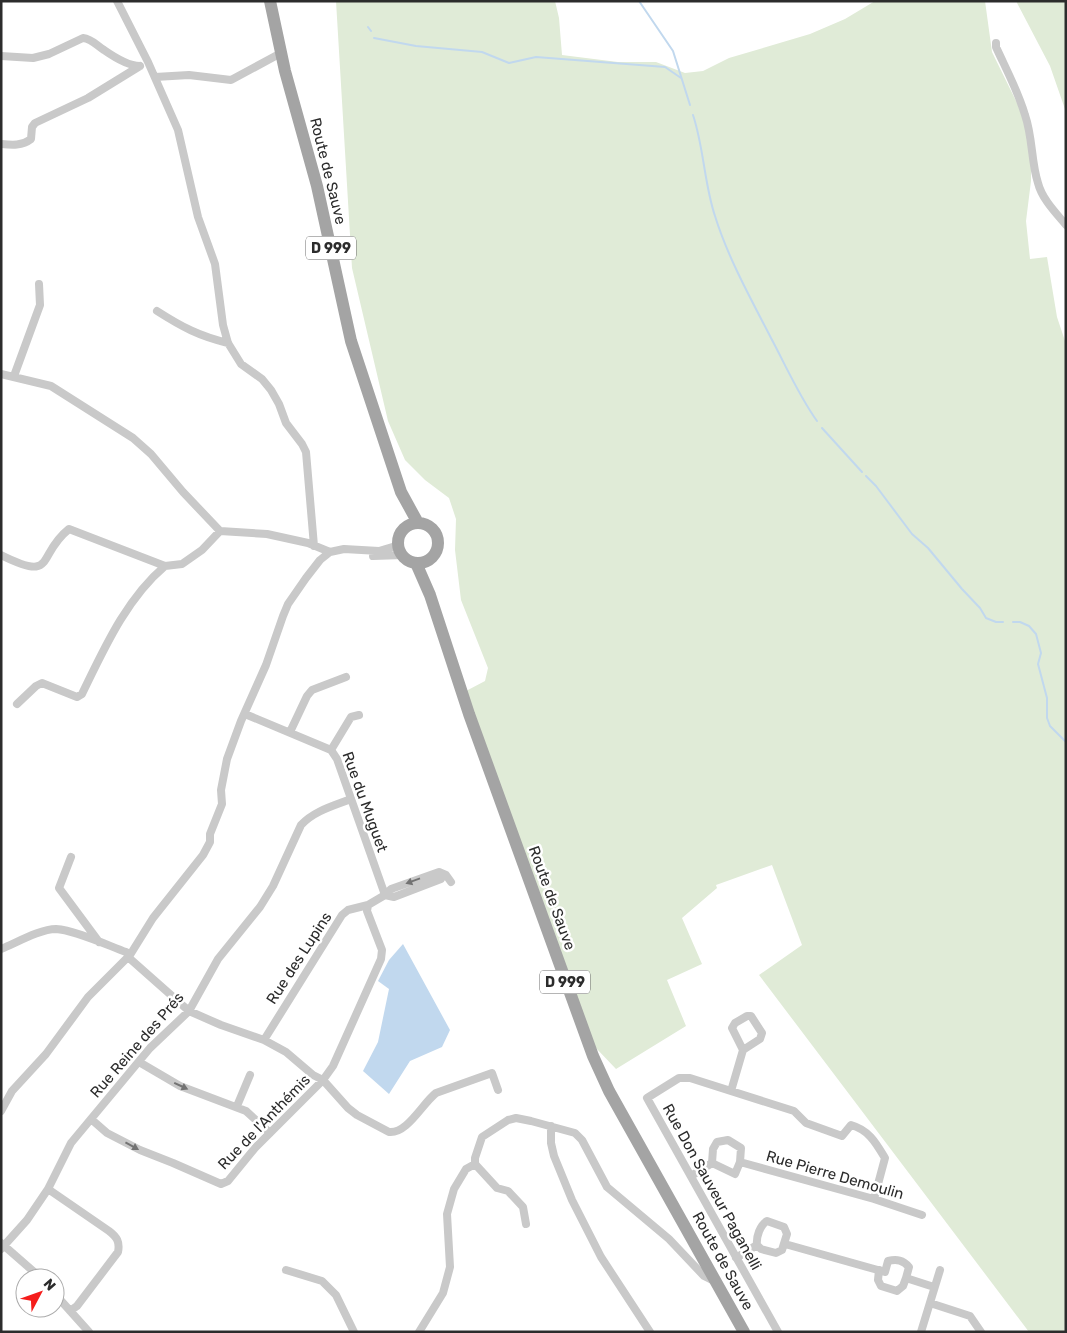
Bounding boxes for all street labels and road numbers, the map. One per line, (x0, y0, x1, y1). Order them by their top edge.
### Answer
street label: Route de Sauve (306, 116, 350, 226)
road number: D 999 (306, 237, 356, 260)
street label: Rue du Muguet (338, 749, 392, 855)
street label: Route de Sauve (525, 844, 579, 952)
street label: Rue des Lupins (263, 908, 336, 1007)
road number: D 999 (540, 970, 590, 994)
street label: Rue Reine des Prés (86, 988, 188, 1101)
street label: Rue de l'Anthémis (214, 1071, 314, 1173)
street label: Rue Don Sauveur Paganelli (659, 1101, 765, 1273)
street label: Rue Pierre Demoulin (764, 1147, 906, 1203)
street label: Route de Sauve (689, 1209, 757, 1313)

